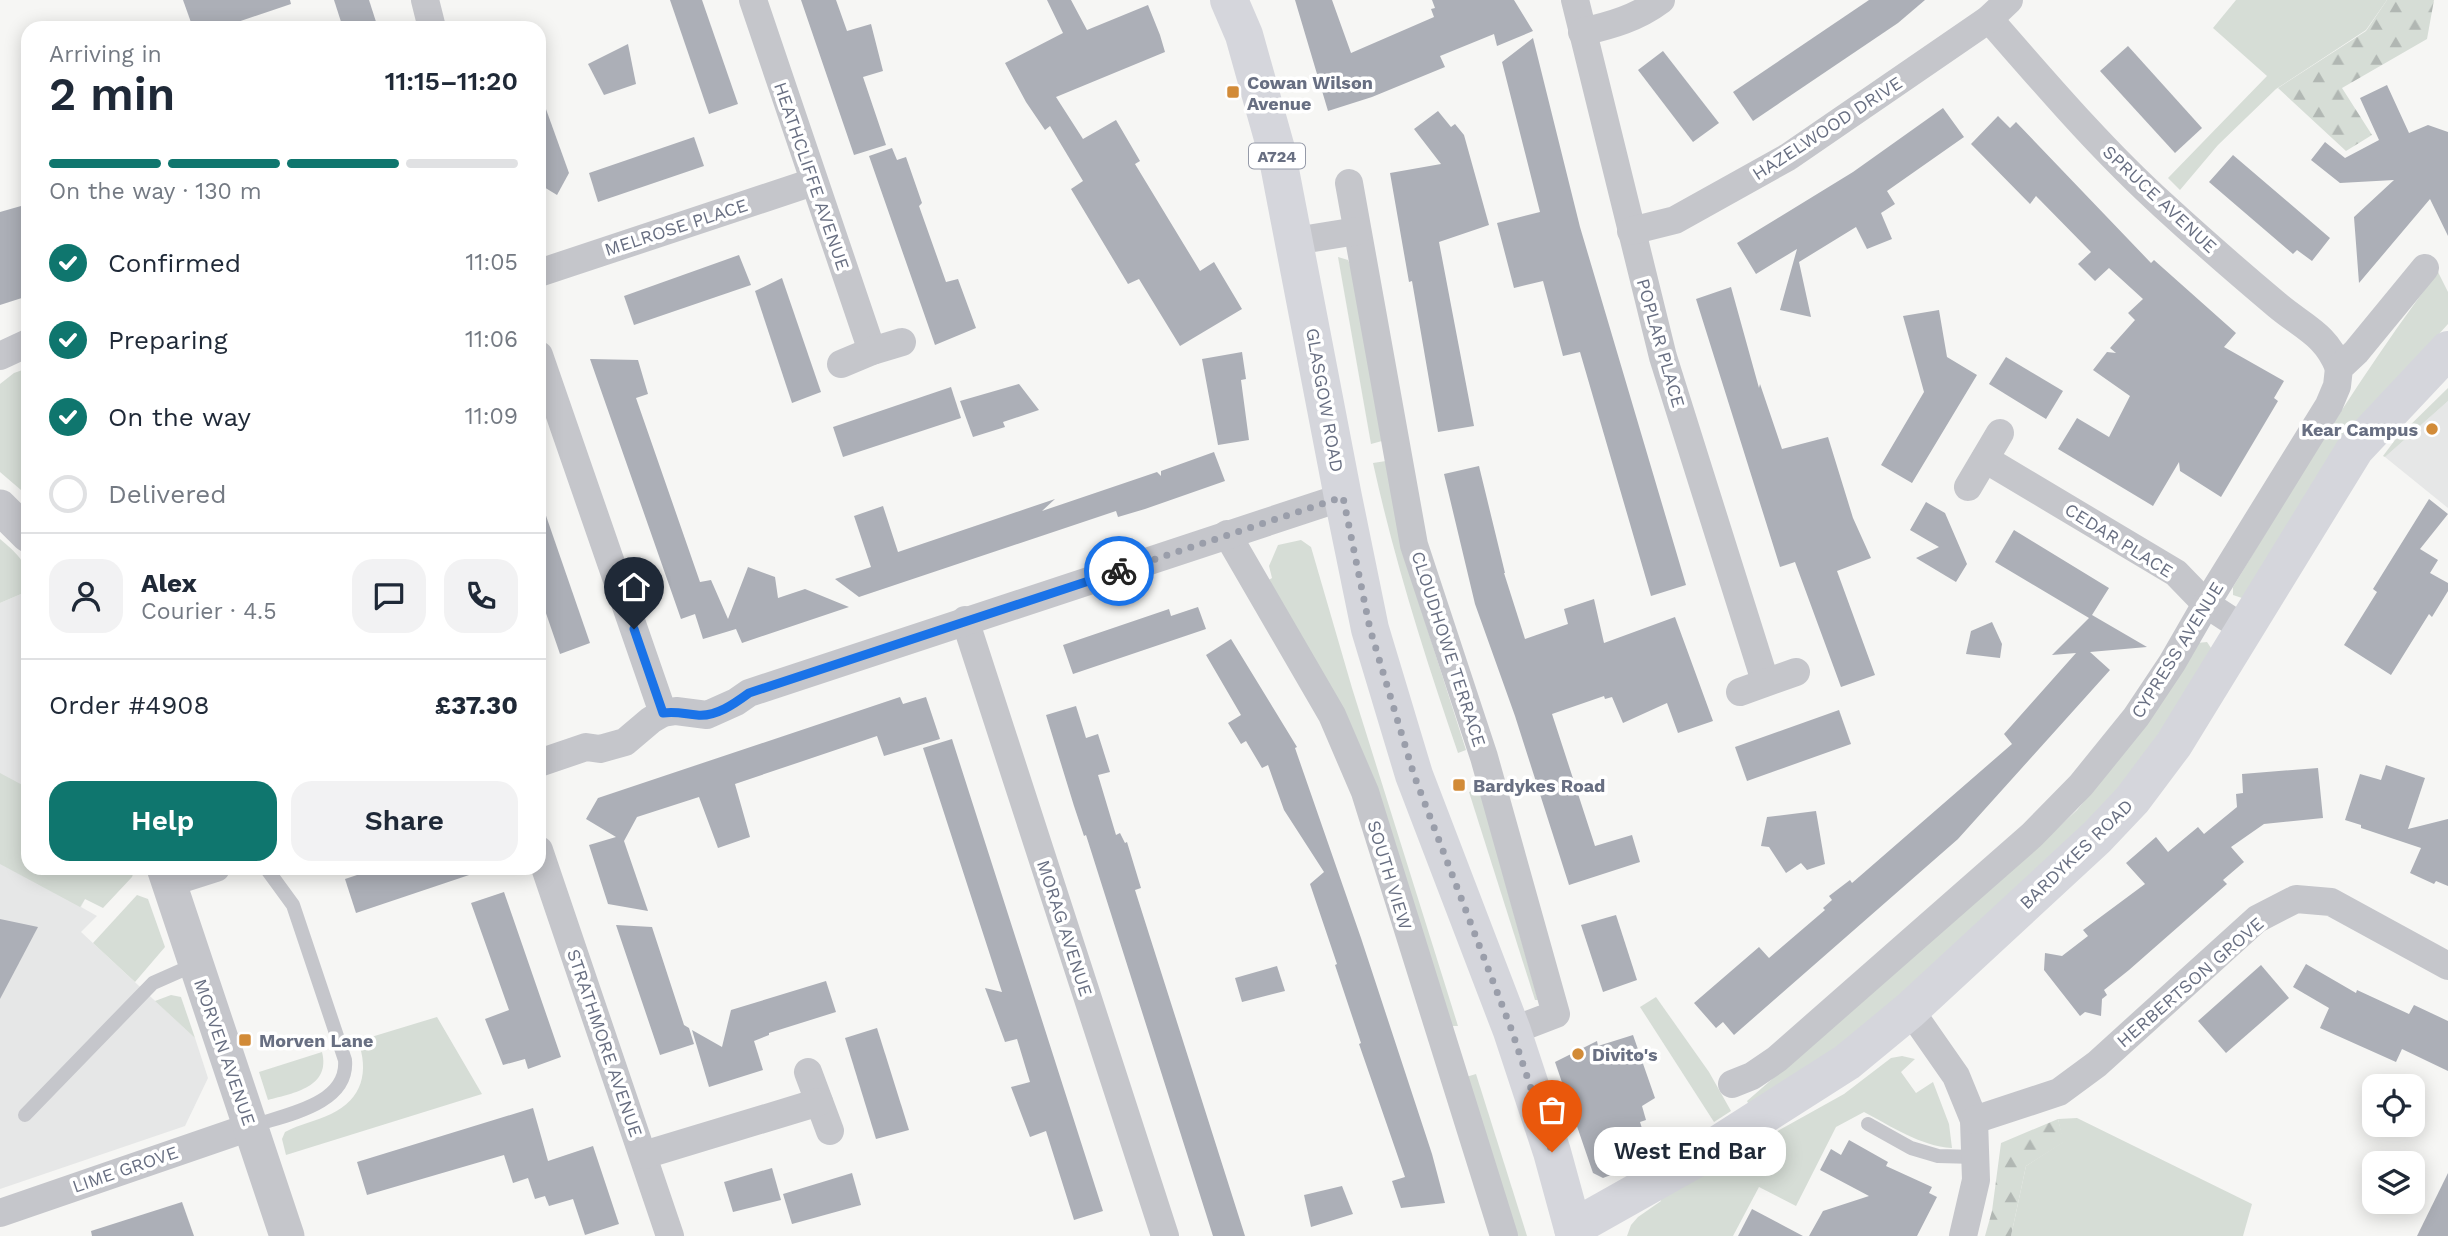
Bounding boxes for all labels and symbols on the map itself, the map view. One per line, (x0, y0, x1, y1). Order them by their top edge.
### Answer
place label: Cowan Wilson Avenue (1247, 72, 1373, 114)
street label: HAZELWOOD DRIVE (1748, 72, 1906, 184)
street label: HEATHCLIFFE AVENUE (770, 79, 854, 273)
marker: Cowan Wilson Avenue (1225, 84, 1241, 100)
street label: SPRUCE AVENUE (2099, 141, 2221, 257)
road number: A724 (1249, 144, 1305, 168)
street label: MELROSE PLACE (602, 194, 750, 260)
street label: POPLAR PLACE (1633, 276, 1689, 410)
street label: GLASGOW ROAD (1302, 326, 1348, 474)
place label: Kear Campus (2301, 419, 2418, 440)
marker: Kear Campus (2424, 421, 2440, 437)
street label: CEDAR PLACE (2061, 498, 2177, 582)
courier (1084, 536, 1154, 606)
street label: CLOUDHOWE TERRACE (1407, 549, 1491, 749)
pin (604, 557, 664, 629)
street label: CYPRESS AVENUE (2127, 578, 2227, 722)
place label: Bardykes Road (1473, 775, 1605, 796)
marker: Bardykes Road (1451, 777, 1467, 793)
street label: BARDYKES ROAD (2015, 795, 2137, 913)
street label: SOUTH VIEW (1363, 818, 1417, 932)
street label: MORAG AVENUE (1033, 857, 1097, 999)
street label: HERBERTSON GROVE (2112, 913, 2268, 1051)
street label: STRATHMORE AVENUE (563, 946, 647, 1140)
street label: MORVEN AVENUE (190, 976, 260, 1128)
place label: Morven Lane (259, 1030, 373, 1051)
marker: Morven Lane (237, 1032, 253, 1048)
place label: Divito's (1592, 1044, 1658, 1065)
marker: Divito's (1570, 1046, 1586, 1062)
pin (1522, 1080, 1582, 1152)
callout: West End Bar (1594, 1128, 1786, 1176)
street label: LIME GROVE (69, 1141, 181, 1197)

